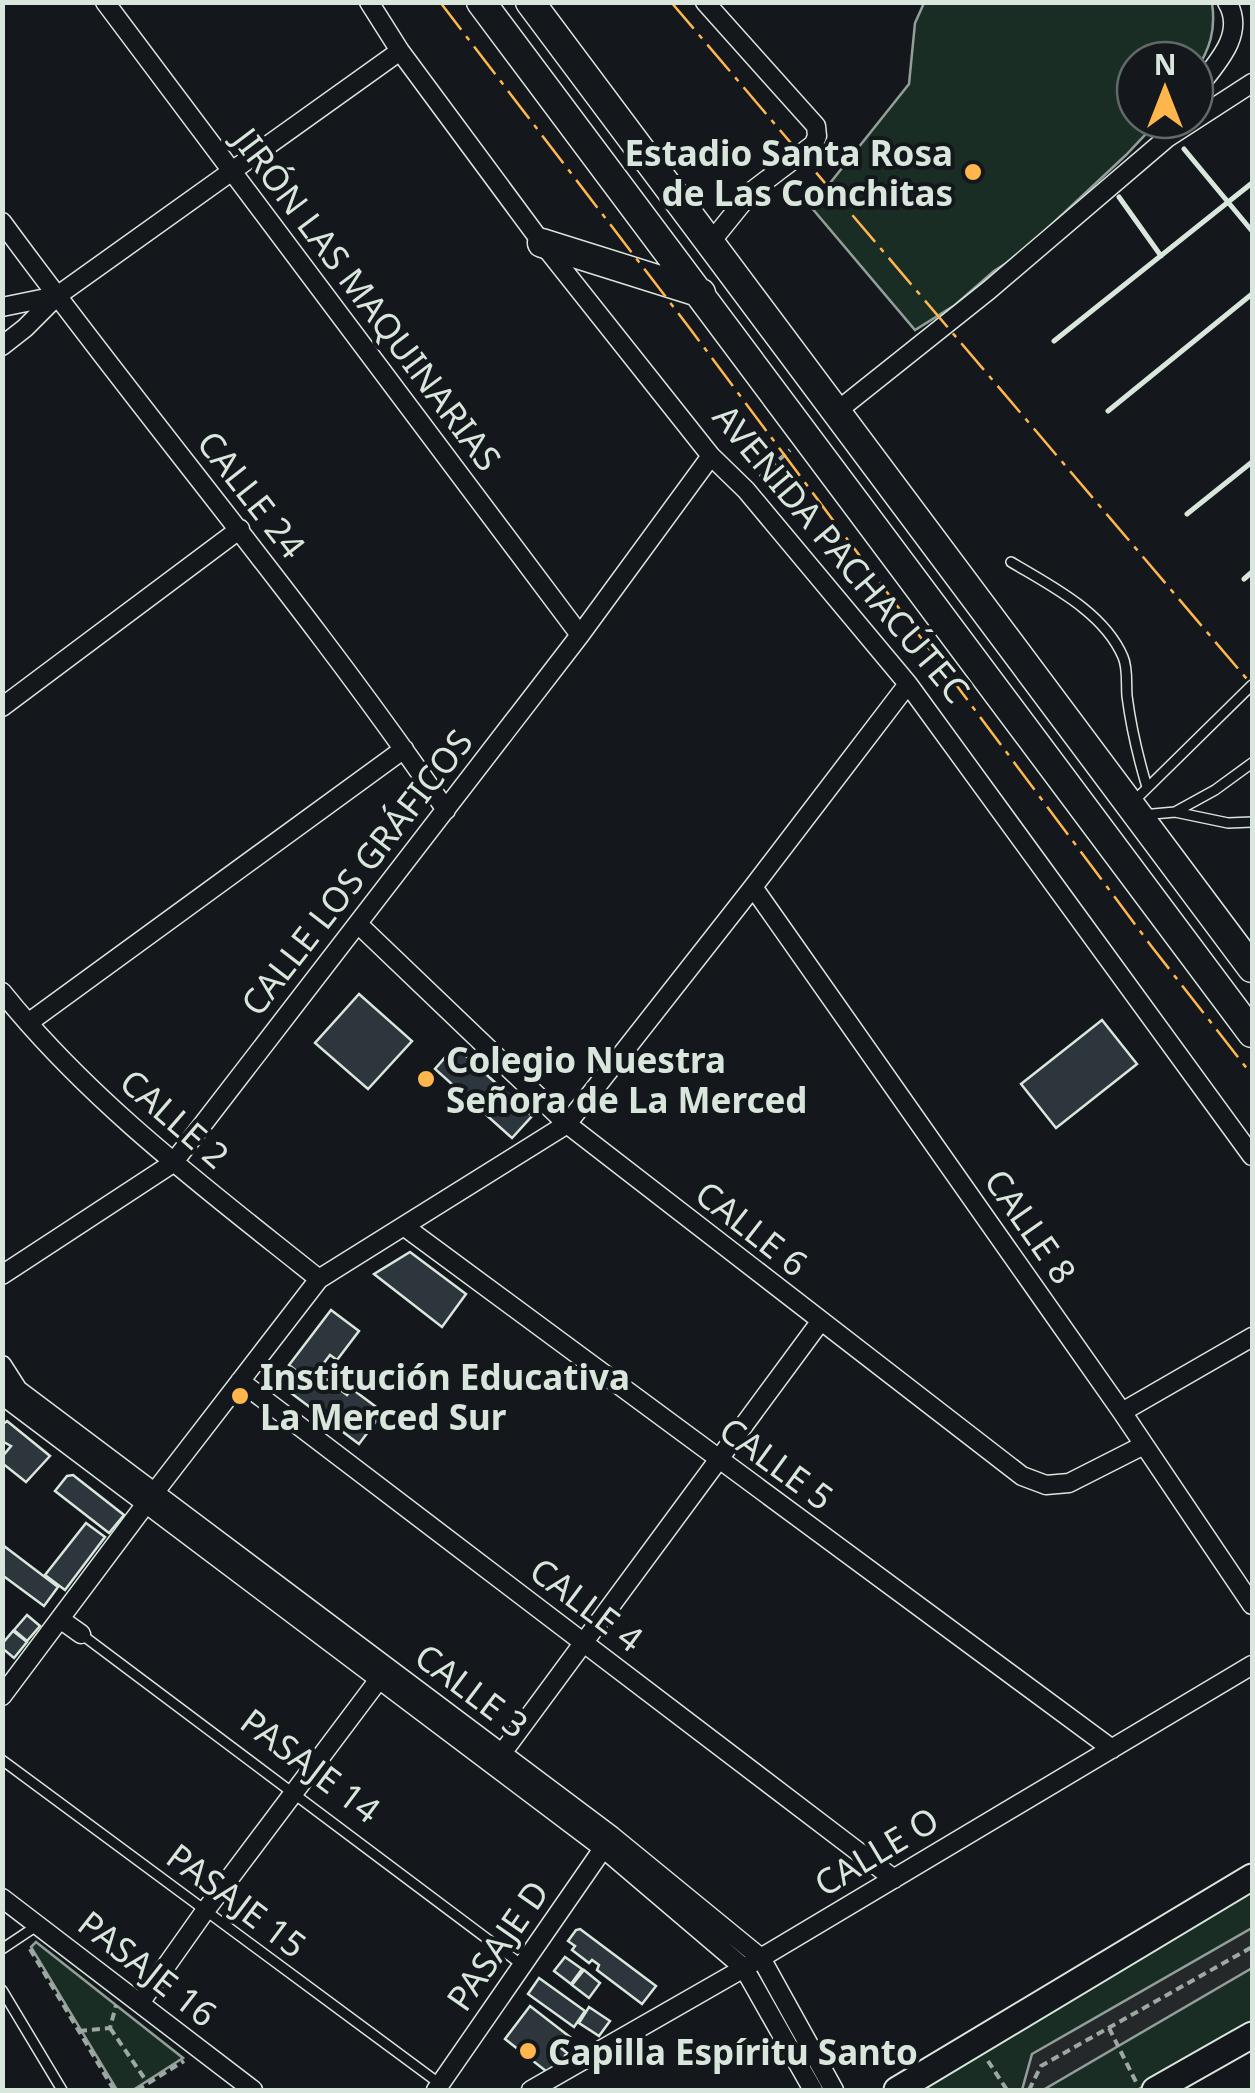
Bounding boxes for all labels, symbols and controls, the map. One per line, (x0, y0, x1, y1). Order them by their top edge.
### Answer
north arrow (1115, 40, 1215, 140)
text: N (1154, 45, 1176, 83)
street label: JIRÓN LAS MAQUINARIAS (222, 116, 512, 480)
place label: Estadio Santa Rosa de Las Conchitas (624, 129, 953, 216)
marker: Estadio Santa Rosa de Las Conchitas (962, 161, 984, 183)
street label: AVENIDA PACHACÚTEC (703, 394, 981, 712)
street label: CALLE 24 (187, 421, 317, 567)
street label: CALLE LOS GRÁFICOS (230, 719, 482, 1025)
place label: Colegio Nuestra Señora de La Merced (446, 1036, 807, 1123)
street label: CALLE 2 (111, 1058, 239, 1178)
marker: Colegio Nuestra Señora de La Merced (415, 1068, 437, 1090)
street label: CALLE 8 (975, 1159, 1087, 1293)
street label: CALLE 6 (686, 1170, 818, 1286)
place label: Institución Educativa La Merced Sur (260, 1353, 630, 1440)
marker: Institución Educativa La Merced Sur (229, 1385, 251, 1407)
street label: CALLE 5 (711, 1406, 843, 1520)
street label: CALLE 4 (521, 1546, 653, 1662)
street label: CALLE 3 (406, 1632, 538, 1748)
street label: PASAJE 14 (232, 1697, 390, 1833)
street label: CALLE O (805, 1796, 947, 1906)
street label: PASAJE 15 (158, 1832, 316, 1968)
street label: PASAJE D (435, 1871, 559, 2019)
street label: PASAJE 16 (69, 1899, 227, 2037)
place label: Capilla Espíritu Santo (548, 2028, 918, 2075)
marker: Capilla Espíritu Santo (517, 2040, 539, 2062)

